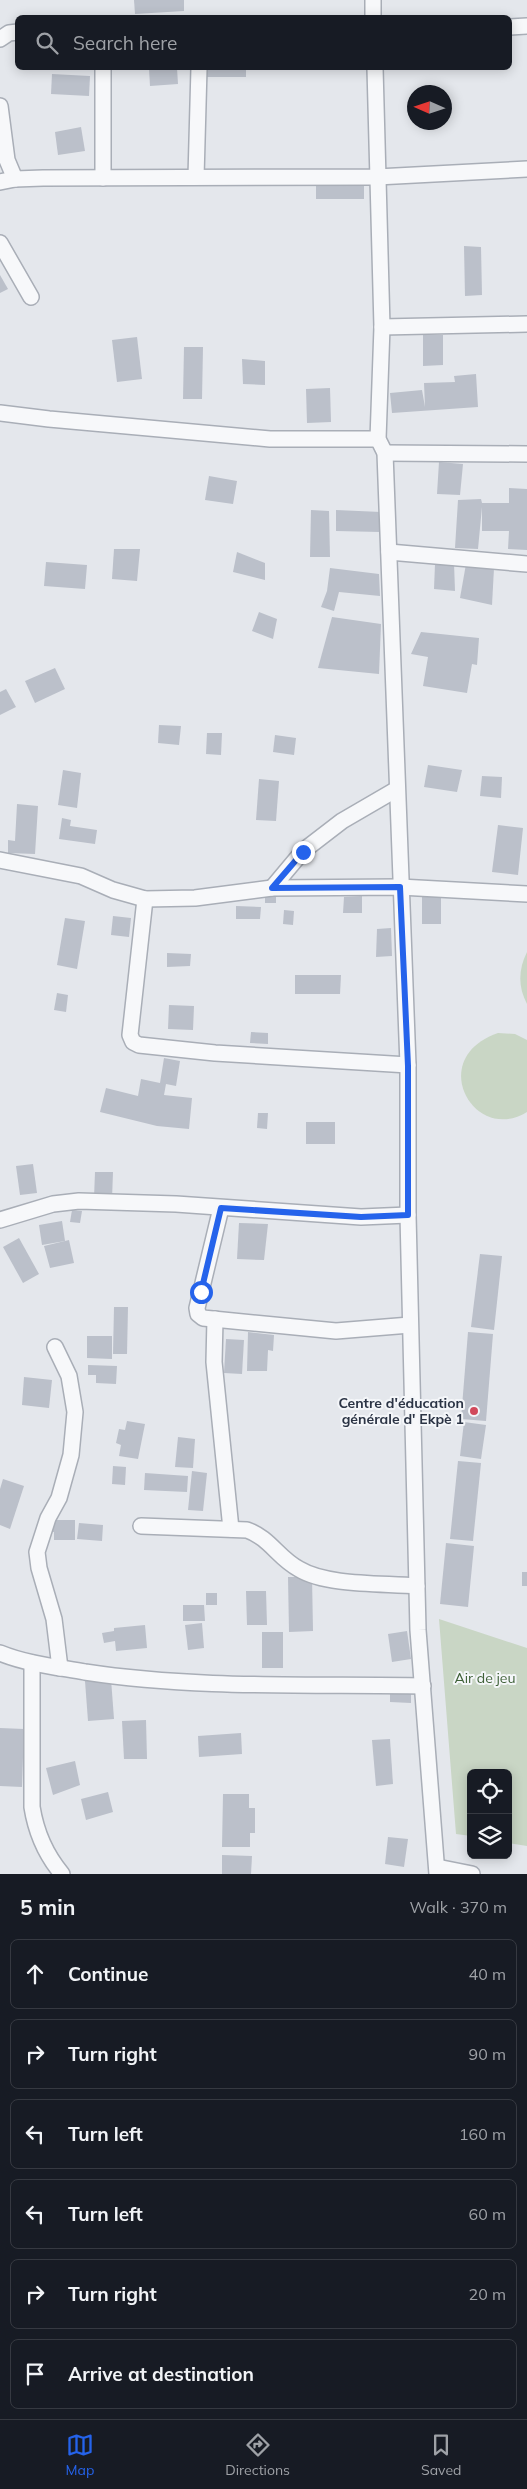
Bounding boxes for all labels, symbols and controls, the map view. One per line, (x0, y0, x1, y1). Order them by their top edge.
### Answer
search box (15, 15, 512, 70)
icon: search (33, 29, 61, 57)
text: Search here (73, 31, 177, 55)
north arrow (407, 85, 452, 130)
route end (292, 841, 315, 864)
route start (190, 1281, 213, 1304)
place label: Centre d'éducation générale d' Ekpè 1 (338, 1394, 464, 1428)
marker: Centre d'éducation générale d' Ekpè 1 (468, 1405, 480, 1417)
park label: Air de jeu (454, 1669, 516, 1687)
map controls (467, 1769, 512, 1859)
button: locate (467, 1769, 512, 1814)
button: layers (467, 1814, 512, 1859)
text: 5 min (20, 1894, 75, 1920)
text: Walk · 370 m (409, 1897, 507, 1917)
icon: ahead (21, 1960, 49, 1988)
text: Continue (68, 1962, 148, 1986)
text: 40 m (469, 1964, 506, 1984)
icon: right (21, 2040, 49, 2068)
text: Turn right (68, 2042, 157, 2066)
text: 90 m (469, 2044, 506, 2064)
icon: left (21, 2120, 49, 2148)
text: Turn left (68, 2122, 143, 2146)
text: 160 m (459, 2124, 506, 2144)
icon: left (21, 2200, 49, 2228)
text: Turn left (68, 2202, 143, 2226)
text: 60 m (469, 2204, 506, 2224)
icon: right (21, 2280, 49, 2308)
text: Turn right (68, 2282, 157, 2306)
text: 20 m (469, 2284, 506, 2304)
icon: arrive (21, 2360, 49, 2388)
text: Arrive at destination (68, 2362, 254, 2386)
tab: Map (66, 2431, 94, 2479)
tab: Directions (225, 2431, 290, 2479)
tab: Saved (421, 2431, 461, 2479)

